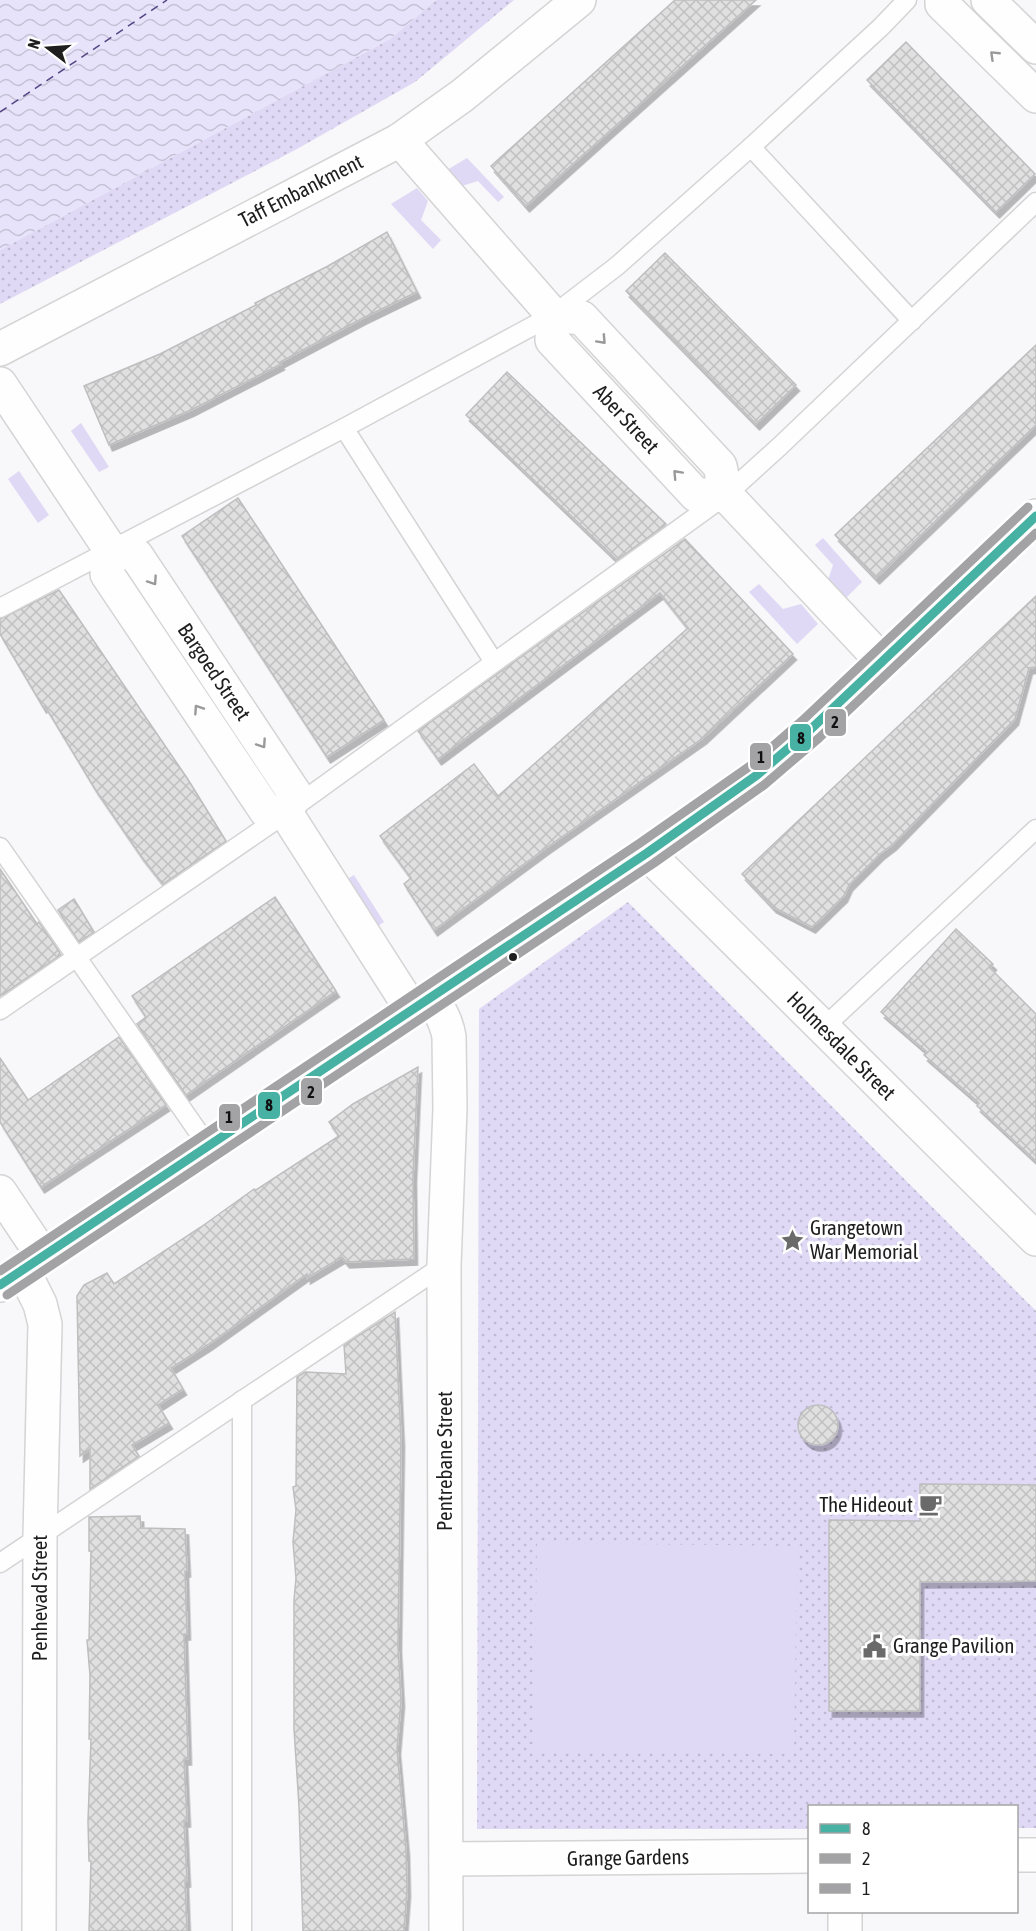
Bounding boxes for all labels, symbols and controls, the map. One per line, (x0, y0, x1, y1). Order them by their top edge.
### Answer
north arrow (18, 18, 78, 78)
text: N (24, 36, 44, 51)
one-way arrow (991, 52, 1002, 63)
street label: Taff Embankment (235, 149, 367, 232)
one-way arrow (595, 333, 606, 343)
street label: Aber Street (589, 379, 664, 458)
one-way arrow (673, 470, 684, 481)
one-way arrow (146, 575, 157, 586)
street label: Bargoed Street (174, 618, 256, 725)
one-way arrow (194, 705, 205, 716)
line badge: 2 (824, 708, 847, 737)
text: 2 (831, 713, 839, 731)
line badge: 8 (789, 723, 812, 752)
text: 8 (797, 729, 805, 747)
one-way arrow (254, 737, 265, 748)
line badge: 1 (749, 742, 772, 771)
text: 1 (757, 748, 765, 766)
unlabelled marker (507, 951, 519, 963)
street label: Holmesdale Street (783, 986, 901, 1104)
line badge: 2 (300, 1077, 323, 1106)
text: 2 (307, 1083, 315, 1101)
line badge: 8 (257, 1091, 281, 1120)
text: 8 (265, 1096, 273, 1114)
line badge: 1 (218, 1103, 241, 1132)
text: 1 (225, 1108, 233, 1126)
place label: Grangetown War Memorial (810, 1215, 919, 1263)
place icon: Grangetown War Memorial (779, 1227, 805, 1253)
street label: Pentrebane Street (432, 1391, 456, 1531)
place label: The Hideout (819, 1492, 913, 1516)
cafe icon: The Hideout (918, 1492, 944, 1518)
street label: Penhevad Street (27, 1535, 51, 1661)
public building icon: Grange Pavilion (862, 1633, 888, 1659)
place label: Grange Pavilion (893, 1633, 1014, 1657)
legend (808, 1805, 1018, 1913)
text: 8 (862, 1818, 870, 1839)
street label: Grange Gardens (567, 1844, 689, 1870)
text: 2 (862, 1848, 870, 1869)
text: 1 (862, 1878, 870, 1899)

